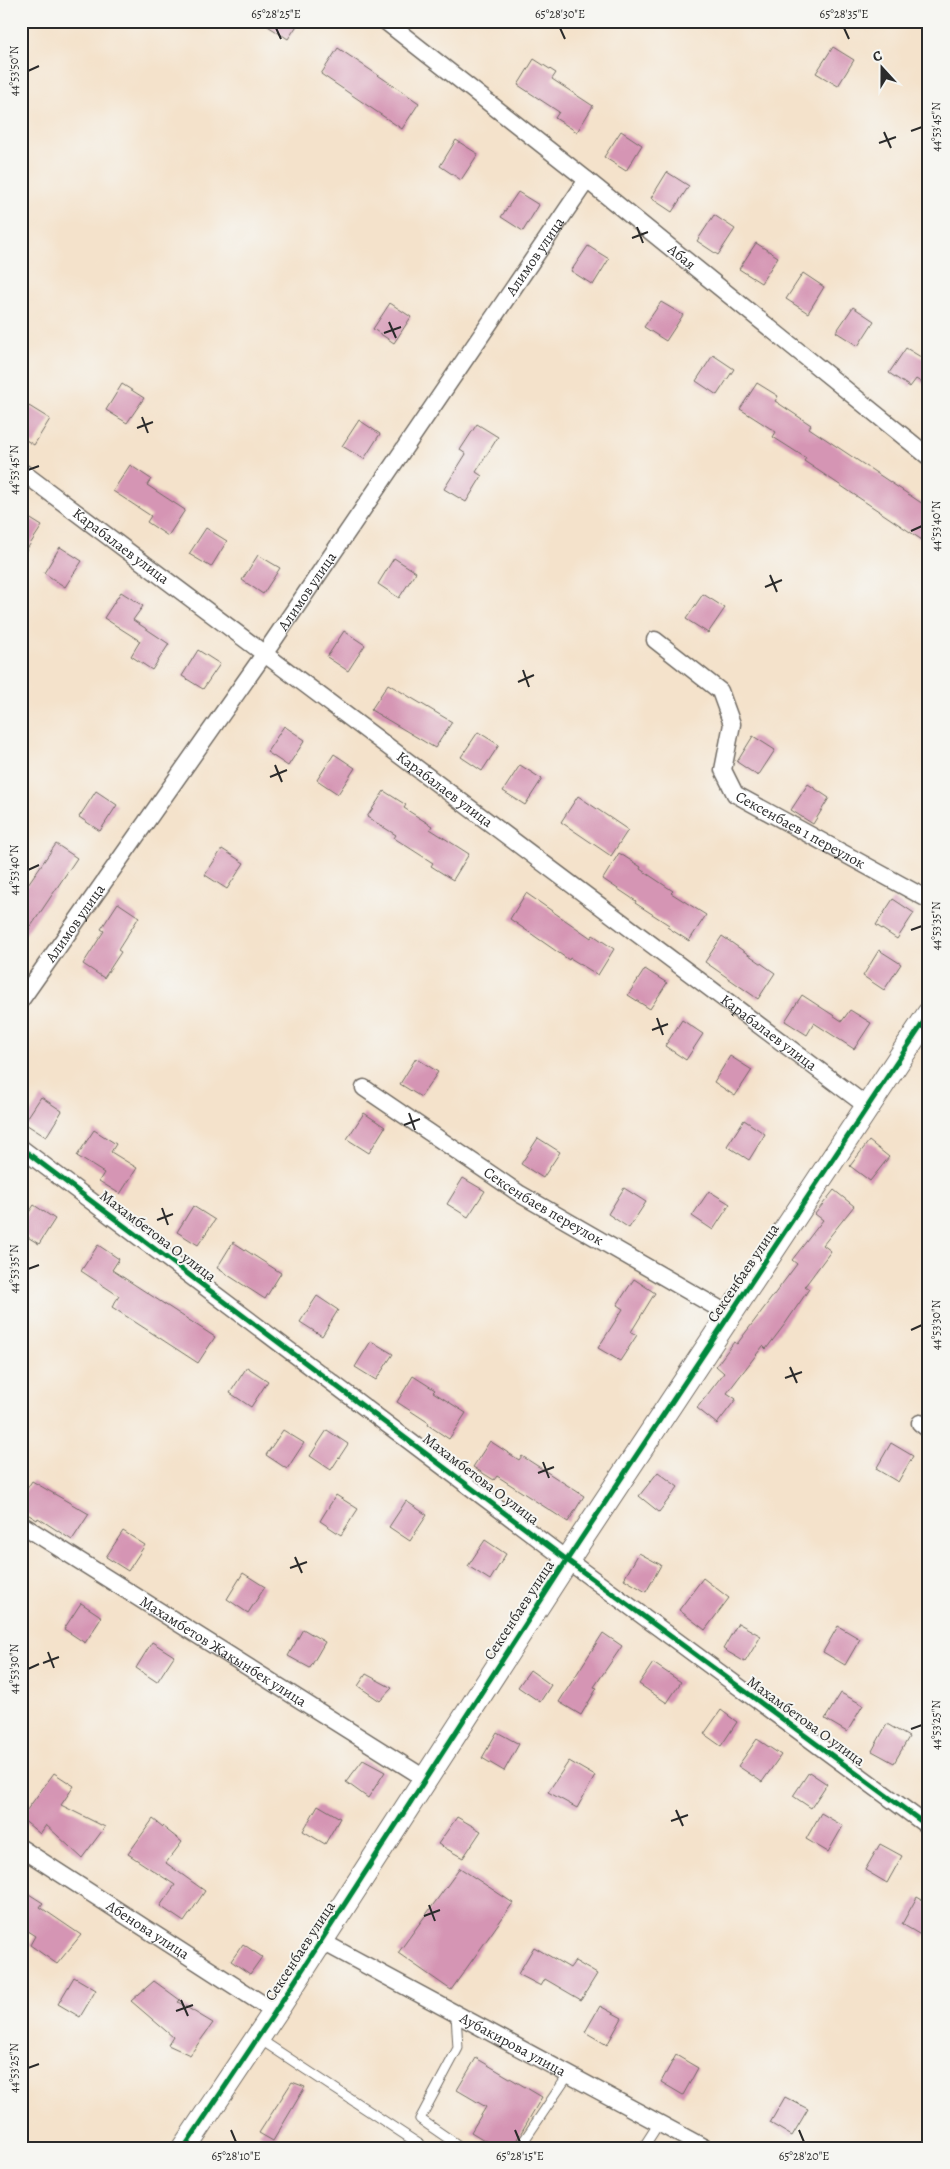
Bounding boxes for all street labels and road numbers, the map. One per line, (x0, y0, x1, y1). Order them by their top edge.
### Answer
street label: Алимов улица (501, 213, 569, 301)
street label: Абая (663, 239, 700, 274)
street label: Карабалаев улица (69, 503, 173, 589)
street label: Алимов улица (273, 548, 341, 635)
street label: Карабалаев улица (393, 747, 497, 832)
street label: Сексенбаев 1 переулок (732, 786, 869, 873)
street label: Алимов улица (40, 880, 110, 967)
street label: Карабалаев улица (716, 990, 821, 1075)
street label: Сексенбаев переулок (480, 1162, 607, 1250)
street label: Махамбетова О улица (96, 1186, 220, 1287)
street label: Сексенбаев улица (702, 1220, 784, 1326)
street label: Махамбетова О улица (419, 1429, 543, 1530)
street label: Сексенбаев улица (479, 1556, 559, 1664)
street label: Махамбетов Жакынбек улица (136, 1591, 311, 1711)
street label: Махамбетова О улица (743, 1671, 869, 1771)
street label: Абенова улица (102, 1895, 193, 1964)
street label: Сексенбаев улица (260, 1897, 340, 2005)
street label: Аубакирова улица (456, 2007, 569, 2081)

